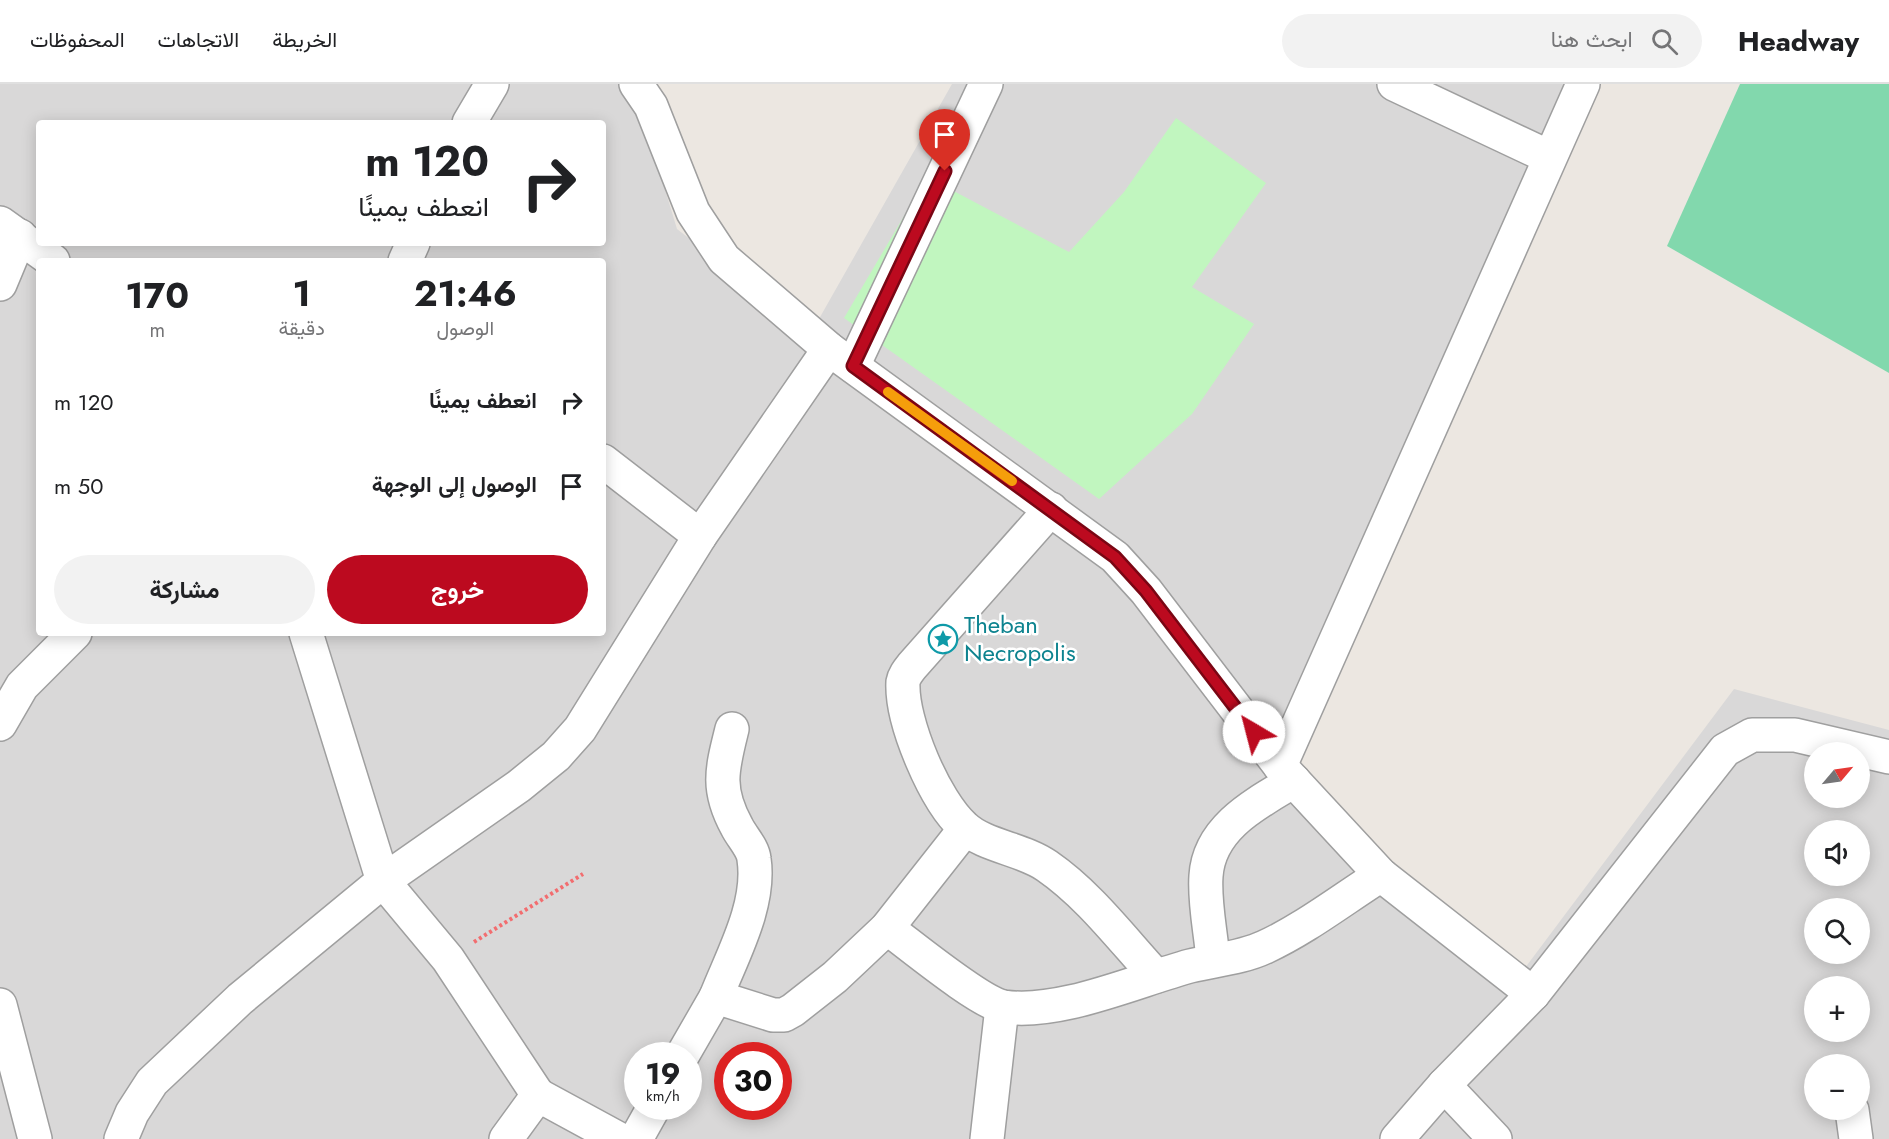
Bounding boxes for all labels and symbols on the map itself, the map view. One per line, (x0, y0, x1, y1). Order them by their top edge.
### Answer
pin (919, 109, 970, 171)
place label: Theban Necropolis (964, 607, 1076, 670)
place icon: Theban Necropolis (927, 623, 959, 655)
position arrow (1222, 700, 1286, 764)
north arrow (1804, 742, 1870, 808)
speed limit sign: 30 (714, 1042, 792, 1120)

